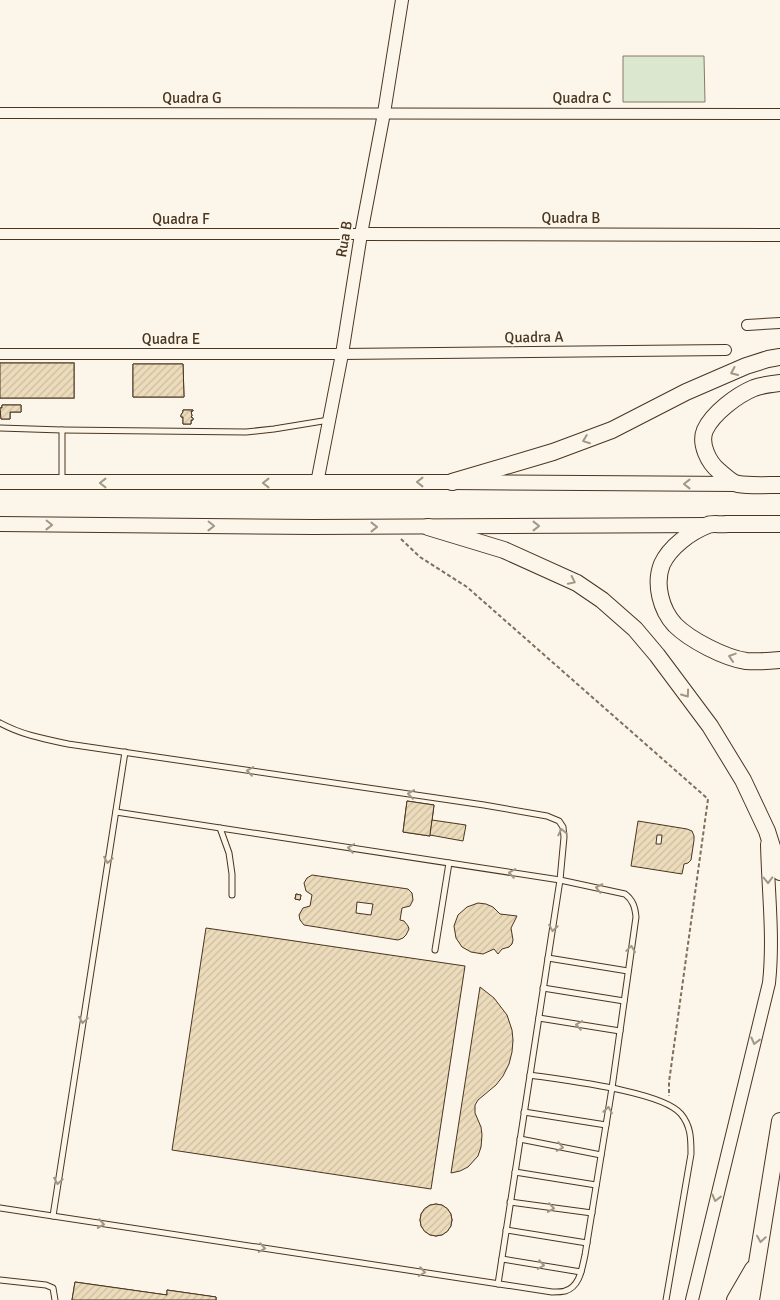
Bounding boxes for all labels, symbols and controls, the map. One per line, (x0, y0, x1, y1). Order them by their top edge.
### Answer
street label: Quadra G (162, 89, 222, 107)
street label: Quadra C (553, 89, 611, 107)
street label: Quadra B (542, 209, 600, 227)
street label: Quadra F (152, 210, 210, 228)
street label: Rua B (332, 219, 356, 259)
street label: Quadra A (504, 327, 564, 347)
street label: Quadra E (142, 330, 200, 348)
one-way arrow (730, 365, 739, 376)
one-way arrow (582, 434, 591, 444)
one-way arrow (415, 477, 423, 487)
one-way arrow (99, 478, 107, 488)
one-way arrow (262, 478, 270, 488)
one-way arrow (683, 479, 690, 489)
one-way arrow (45, 519, 53, 530)
one-way arrow (208, 521, 215, 531)
one-way arrow (532, 521, 540, 531)
one-way arrow (370, 522, 378, 532)
one-way arrow (566, 575, 575, 585)
one-way arrow (728, 653, 737, 663)
one-way arrow (680, 688, 689, 698)
one-way arrow (246, 766, 255, 776)
one-way arrow (407, 789, 415, 800)
one-way arrow (558, 828, 568, 836)
one-way arrow (347, 843, 355, 854)
one-way arrow (103, 856, 114, 864)
one-way arrow (507, 868, 516, 878)
one-way arrow (763, 876, 773, 884)
one-way arrow (595, 883, 604, 894)
one-way arrow (548, 924, 558, 932)
one-way arrow (626, 945, 636, 953)
one-way arrow (78, 1017, 89, 1025)
one-way arrow (575, 1020, 583, 1030)
one-way arrow (750, 1036, 761, 1045)
one-way arrow (603, 1105, 613, 1114)
one-way arrow (556, 1141, 565, 1152)
one-way arrow (53, 1177, 64, 1185)
one-way arrow (711, 1194, 722, 1203)
one-way arrow (547, 1202, 555, 1212)
one-way arrow (97, 1218, 105, 1228)
one-way arrow (757, 1234, 767, 1243)
one-way arrow (258, 1242, 266, 1253)
one-way arrow (537, 1260, 546, 1270)
one-way arrow (419, 1266, 427, 1277)

